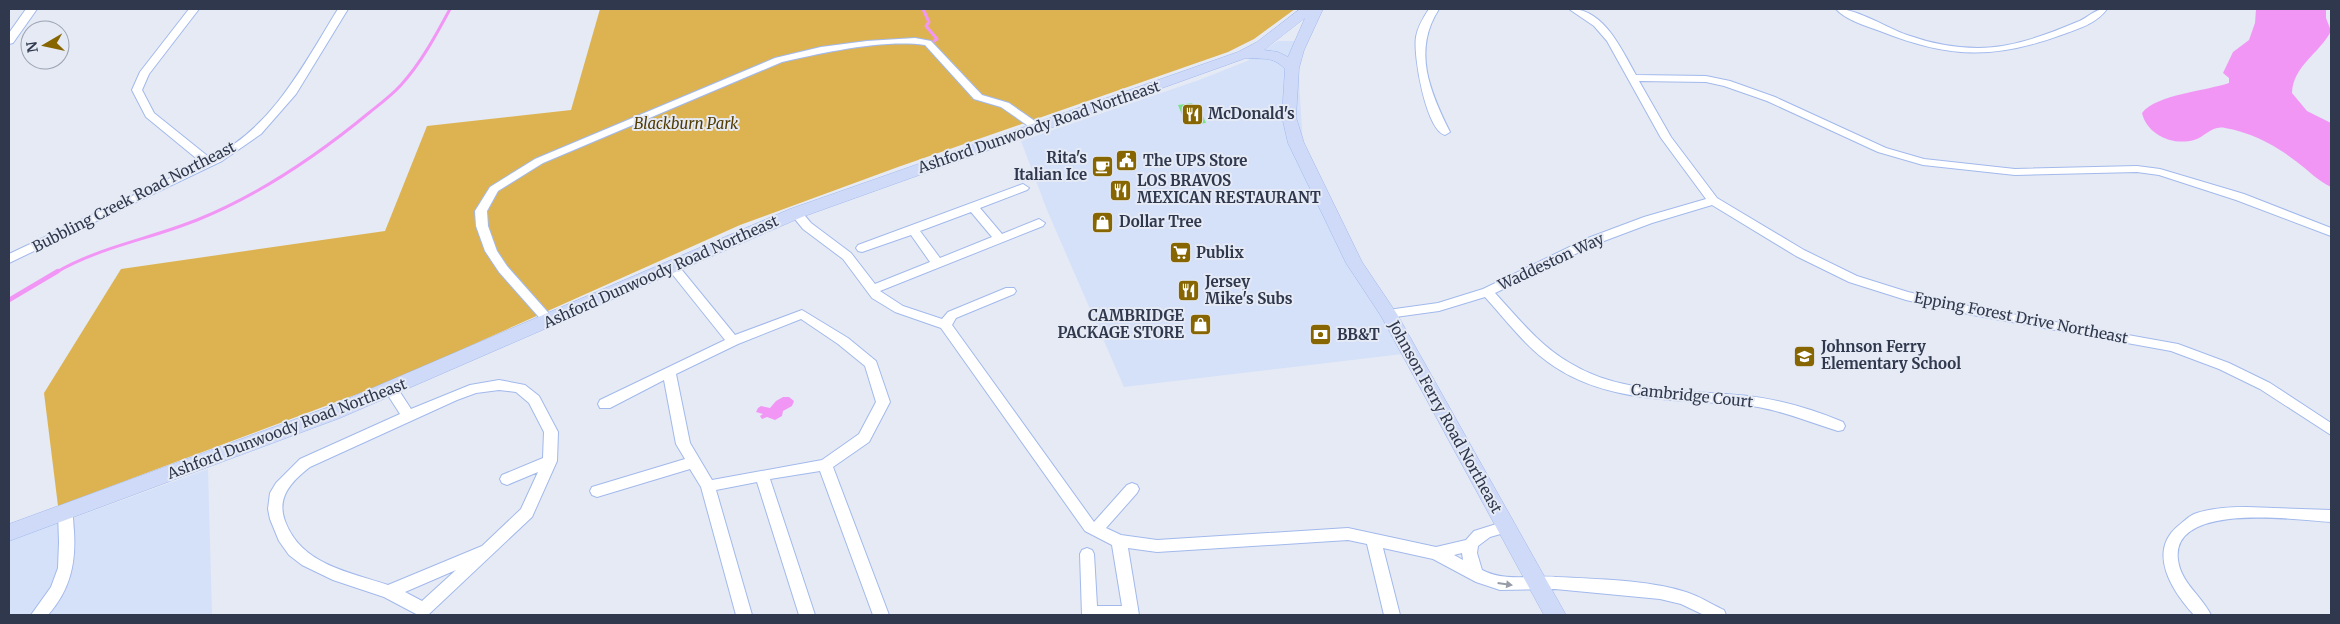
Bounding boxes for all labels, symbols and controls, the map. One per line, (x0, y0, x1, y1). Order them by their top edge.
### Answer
north arrow (20, 20, 70, 70)
text: N (22, 40, 42, 54)
street label: Ashford Dunwoody Road Northeast (914, 76, 1163, 177)
restaurant icon: McDonald's (1180, 102, 1204, 126)
place label: McDonald's (1208, 104, 1295, 123)
park label: Blackburn Park (634, 114, 739, 133)
street label: Bubbling Creek Road Northeast (29, 137, 239, 256)
place label: Rita's Italian Ice (1014, 148, 1087, 184)
public building icon: The UPS Store (1115, 149, 1139, 173)
place label: The UPS Store (1143, 151, 1247, 170)
cafe icon: Rita's Italian Ice (1091, 155, 1115, 179)
place label: LOS BRAVOS MEXICAN RESTAURANT (1137, 171, 1321, 207)
restaurant icon: LOS BRAVOS MEXICAN RESTAURANT (1109, 178, 1133, 202)
shop icon: Dollar Tree (1091, 210, 1115, 234)
street label: Ashford Dunwoody Road Northeast (540, 211, 781, 332)
place label: Dollar Tree (1119, 212, 1202, 231)
street label: Waddeston Way (1494, 229, 1607, 295)
supermarket icon: Publix (1168, 241, 1192, 265)
place label: Publix (1196, 243, 1244, 262)
place label: Jersey Mike's Subs (1204, 272, 1293, 308)
restaurant icon: Jersey Mike's Subs (1177, 279, 1201, 303)
street label: Epping Forest Drive Northeast (1912, 287, 2130, 348)
place label: CAMBRIDGE PACKAGE STORE (1057, 306, 1184, 342)
shop icon: CAMBRIDGE PACKAGE STORE (1188, 313, 1212, 337)
street label: Johnson Ferry Road Northeast (1384, 316, 1506, 517)
bank icon: BB&T (1309, 323, 1333, 347)
place label: BB&T (1337, 325, 1380, 344)
place label: Johnson Ferry Elementary School (1820, 337, 1961, 373)
school or university icon: Johnson Ferry Elementary School (1793, 344, 1817, 368)
street label: Ashford Dunwoody Road Northeast (163, 374, 409, 483)
street label: Cambridge Court (1630, 380, 1754, 411)
one-way arrow (1497, 580, 1513, 588)

